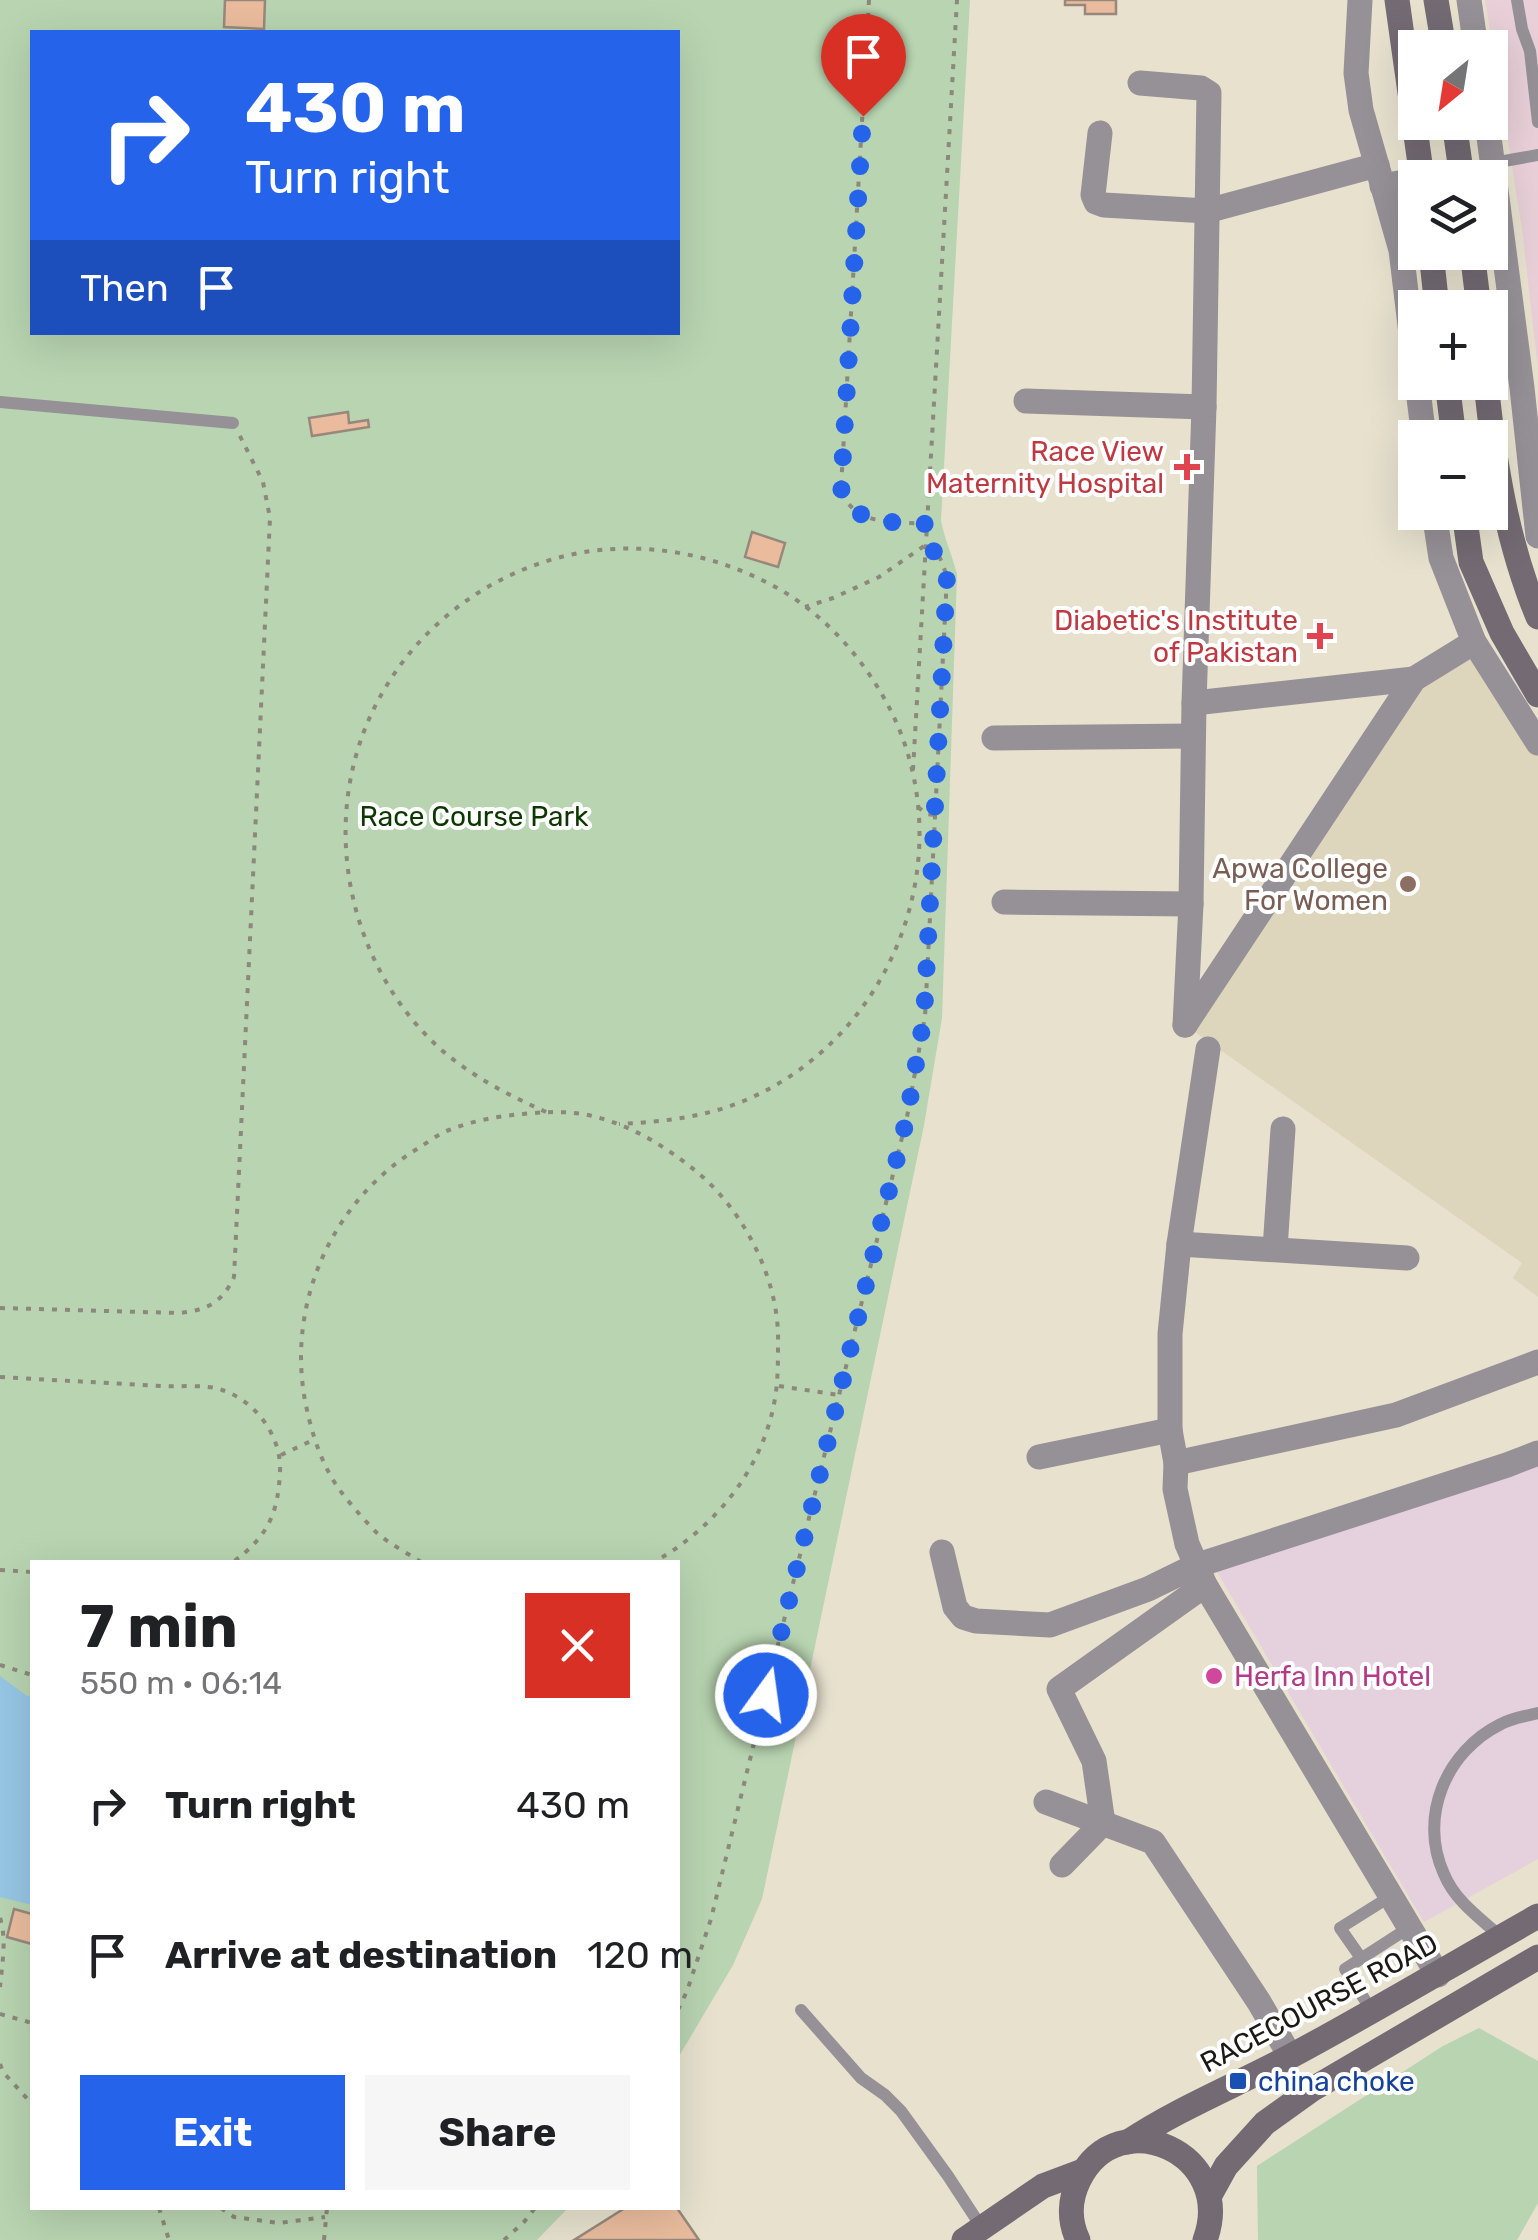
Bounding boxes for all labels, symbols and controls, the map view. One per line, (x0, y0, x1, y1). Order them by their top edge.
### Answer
pin (821, 14, 906, 117)
icon: arrive (836, 29, 891, 84)
north arrow (1398, 30, 1508, 140)
map controls (1398, 30, 1508, 530)
text: 430 m (245, 67, 466, 150)
icon: right (80, 70, 210, 200)
text: Turn right (245, 151, 449, 204)
button: layers (1398, 160, 1508, 270)
icon: arrive (189, 260, 244, 315)
text: Then (80, 265, 169, 311)
button: + (1398, 290, 1508, 400)
button: − (1398, 420, 1508, 530)
place label: Race View Maternity Hospital (926, 435, 1164, 500)
marker: Race View Maternity Hospital (1174, 454, 1200, 480)
place label: Diabetic's Institute of Pakistan (1054, 604, 1298, 669)
marker: Diabetic's Institute of Pakistan (1307, 623, 1333, 649)
park label: Race Course Park (359, 800, 589, 833)
place label: Apwa College For Women (1212, 852, 1388, 917)
marker: Apwa College For Women (1397, 873, 1419, 895)
text: 7 min (80, 1591, 238, 1662)
button: close (525, 1593, 630, 1698)
position arrow (714, 1643, 818, 1747)
place label: Herfa Inn Hotel (1234, 1660, 1431, 1693)
text: 550 m · 06:14 (80, 1664, 282, 1702)
marker: Herfa Inn Hotel (1203, 1665, 1225, 1687)
icon: right (80, 1778, 135, 1833)
text: Turn right (165, 1782, 356, 1828)
text: 430 m (516, 1782, 630, 1828)
street label: RACECOURSE ROAD (1195, 1926, 1443, 2080)
icon: arrive (80, 1928, 135, 1983)
text: Arrive at destination (165, 1932, 557, 1978)
text: 120 m (587, 1932, 693, 1978)
place label: china choke (1258, 2065, 1415, 2098)
marker: china choke (1227, 2070, 1249, 2092)
button: Exit (80, 2075, 345, 2190)
button: Share (365, 2075, 630, 2190)

